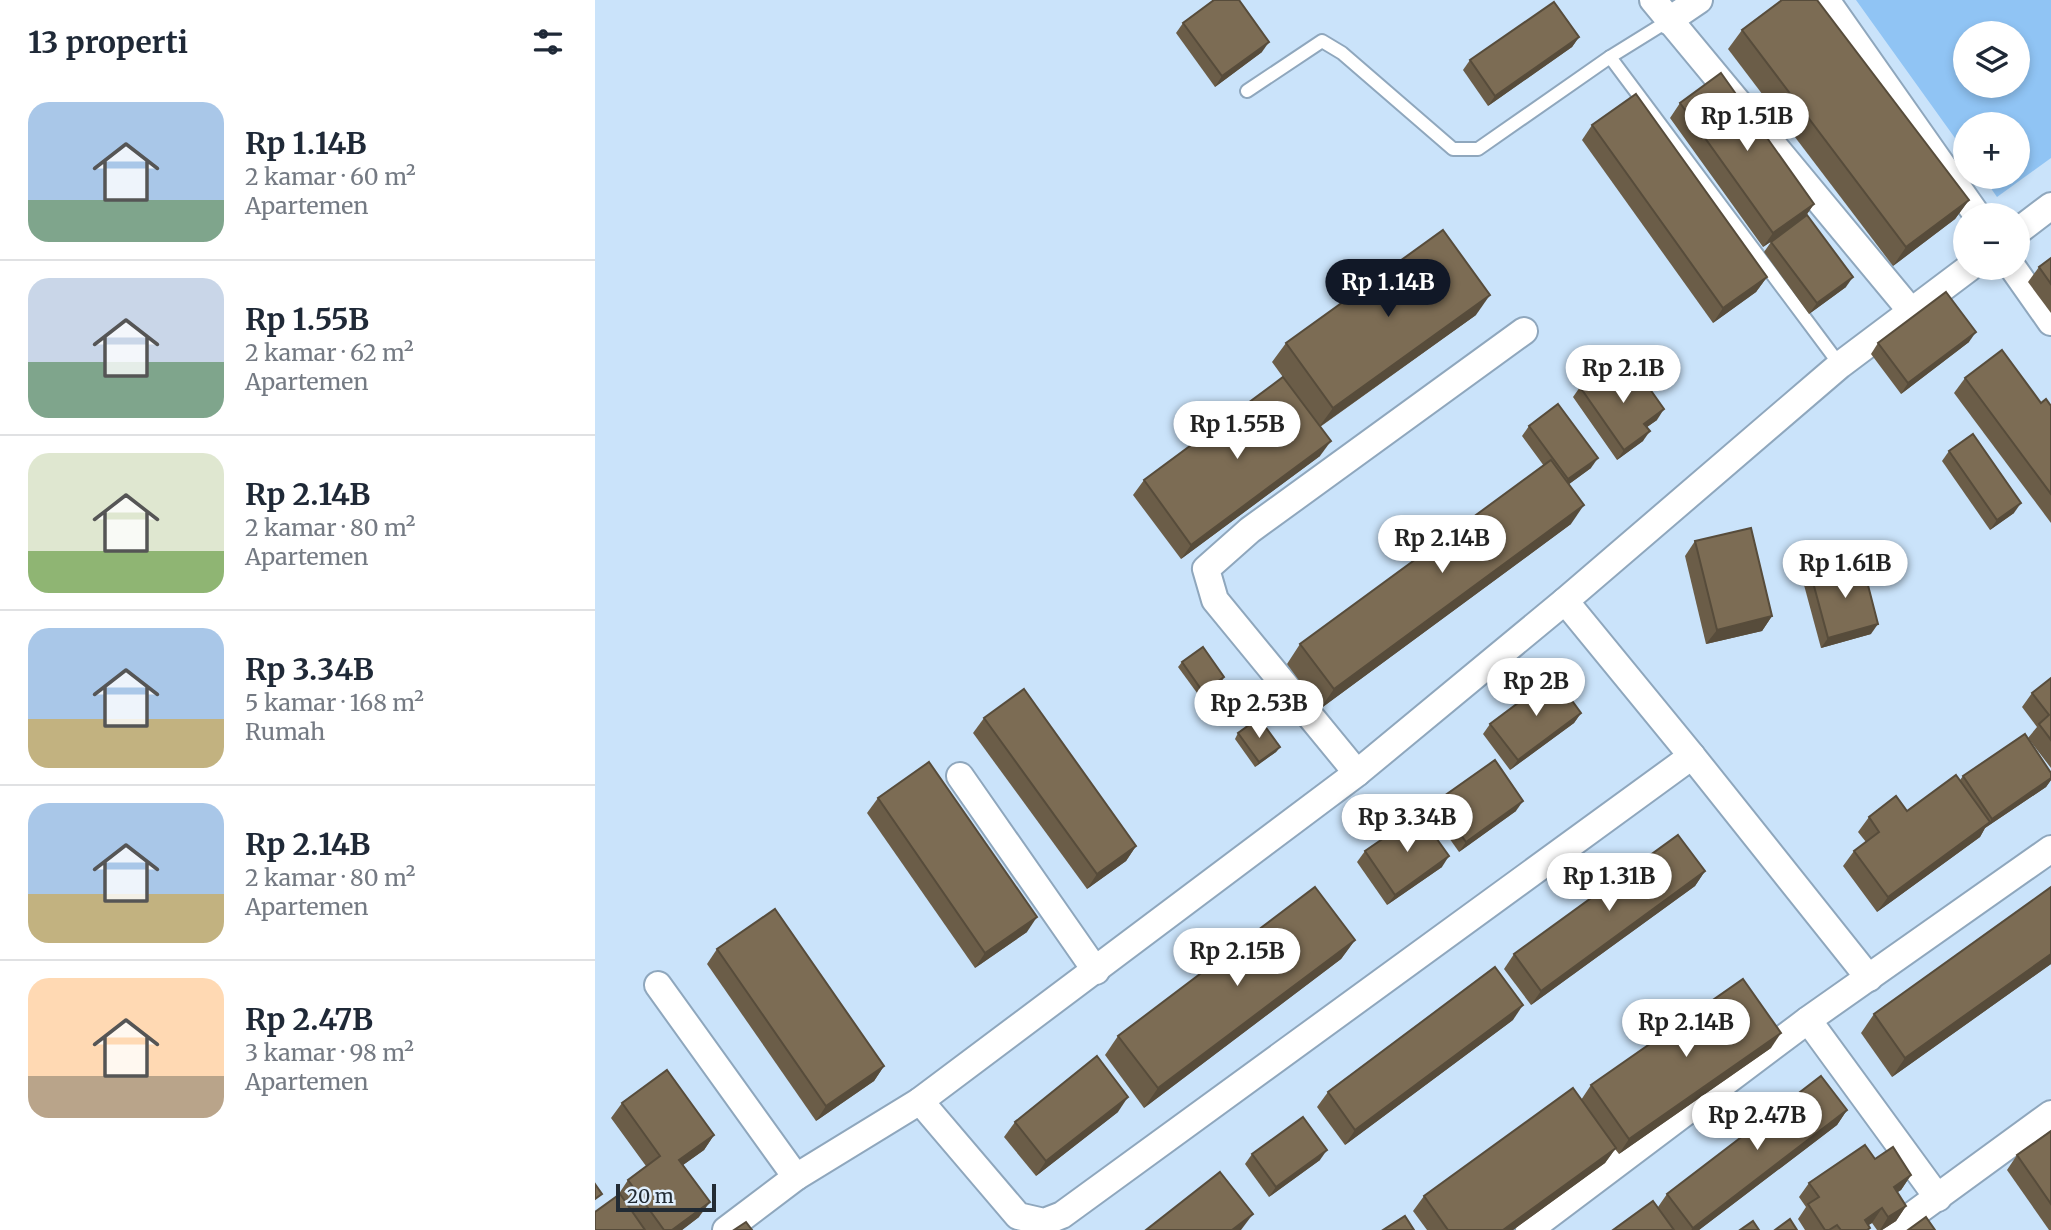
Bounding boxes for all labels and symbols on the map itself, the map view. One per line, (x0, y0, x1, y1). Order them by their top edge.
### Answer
pin: Rp 1.51B (1675, 94, 1819, 153)
pin: Rp 1.14B (1316, 260, 1460, 319)
pin: Rp 2.1B (1558, 346, 1688, 405)
pin: Rp 1.55B (1165, 402, 1309, 461)
pin: Rp 2.14B (1370, 516, 1514, 575)
pin: Rp 1.61B (1773, 540, 1917, 600)
pin: Rp 2B (1487, 658, 1585, 718)
pin: Rp 2.53B (1187, 680, 1331, 740)
pin: Rp 3.34B (1335, 794, 1479, 854)
pin: Rp 1.31B (1537, 853, 1681, 913)
pin: Rp 2.15B (1165, 928, 1309, 988)
pin: Rp 2.14B (1614, 1000, 1758, 1059)
pin: Rp 2.47B (1685, 1092, 1829, 1152)
scale bar (616, 1181, 716, 1213)

